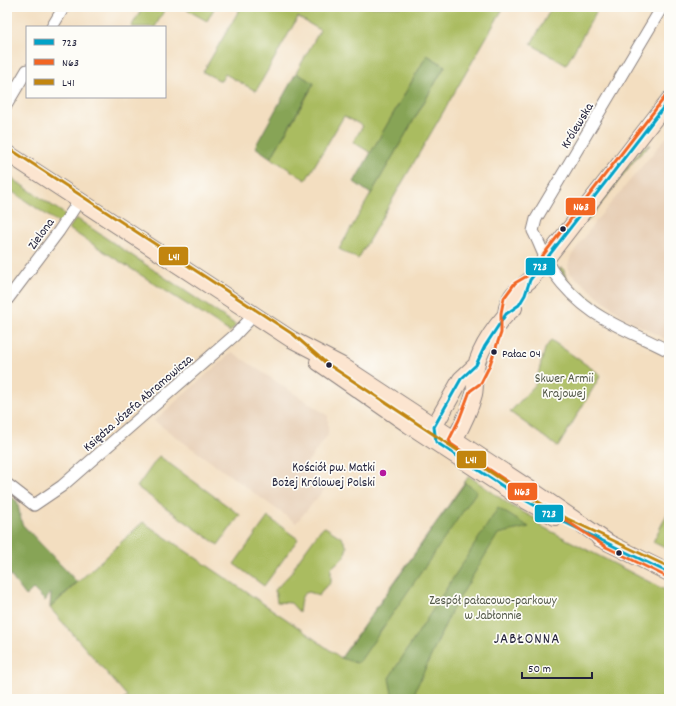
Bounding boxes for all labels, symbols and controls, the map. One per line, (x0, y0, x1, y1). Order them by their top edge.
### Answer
legend (26, 26, 166, 98)
text: 723 (62, 35, 77, 52)
text: N63 (62, 55, 79, 72)
text: L41 (62, 75, 75, 92)
street label: Królewska (557, 99, 600, 153)
line badge: N63 (565, 197, 596, 216)
text: N63 (573, 200, 589, 216)
street label: Zielona (24, 214, 60, 254)
unlabelled marker (558, 224, 568, 234)
line badge: L41 (158, 246, 189, 266)
text: L41 (168, 250, 180, 266)
line badge: 723 (525, 257, 556, 276)
text: 723 (533, 260, 547, 276)
place label: Pałac 04 (502, 346, 541, 363)
marker: Pałac 04 (489, 347, 499, 357)
street label: Księdza Józefa Abramowicza (80, 350, 198, 457)
unlabelled marker (324, 360, 334, 370)
park label: Skwer Armii Krajowej (535, 370, 594, 404)
line badge: L41 (456, 450, 487, 469)
text: L41 (465, 453, 477, 469)
place label: Kościół pw. Matki Bożej Królowej Polski (272, 459, 376, 493)
marker: Kościół pw. Matki Bożej Królowej Polski (378, 468, 388, 478)
line badge: N63 (507, 482, 538, 501)
text: N63 (514, 485, 530, 501)
line badge: 723 (534, 504, 564, 523)
text: 723 (542, 507, 556, 523)
unlabelled marker (614, 548, 624, 558)
park label: Zespół pałacowo-parkowy w Jabłonnie (429, 592, 558, 626)
district label: JABŁONNA (494, 629, 560, 651)
scale bar (522, 654, 592, 680)
text: 50 m (528, 661, 551, 678)

